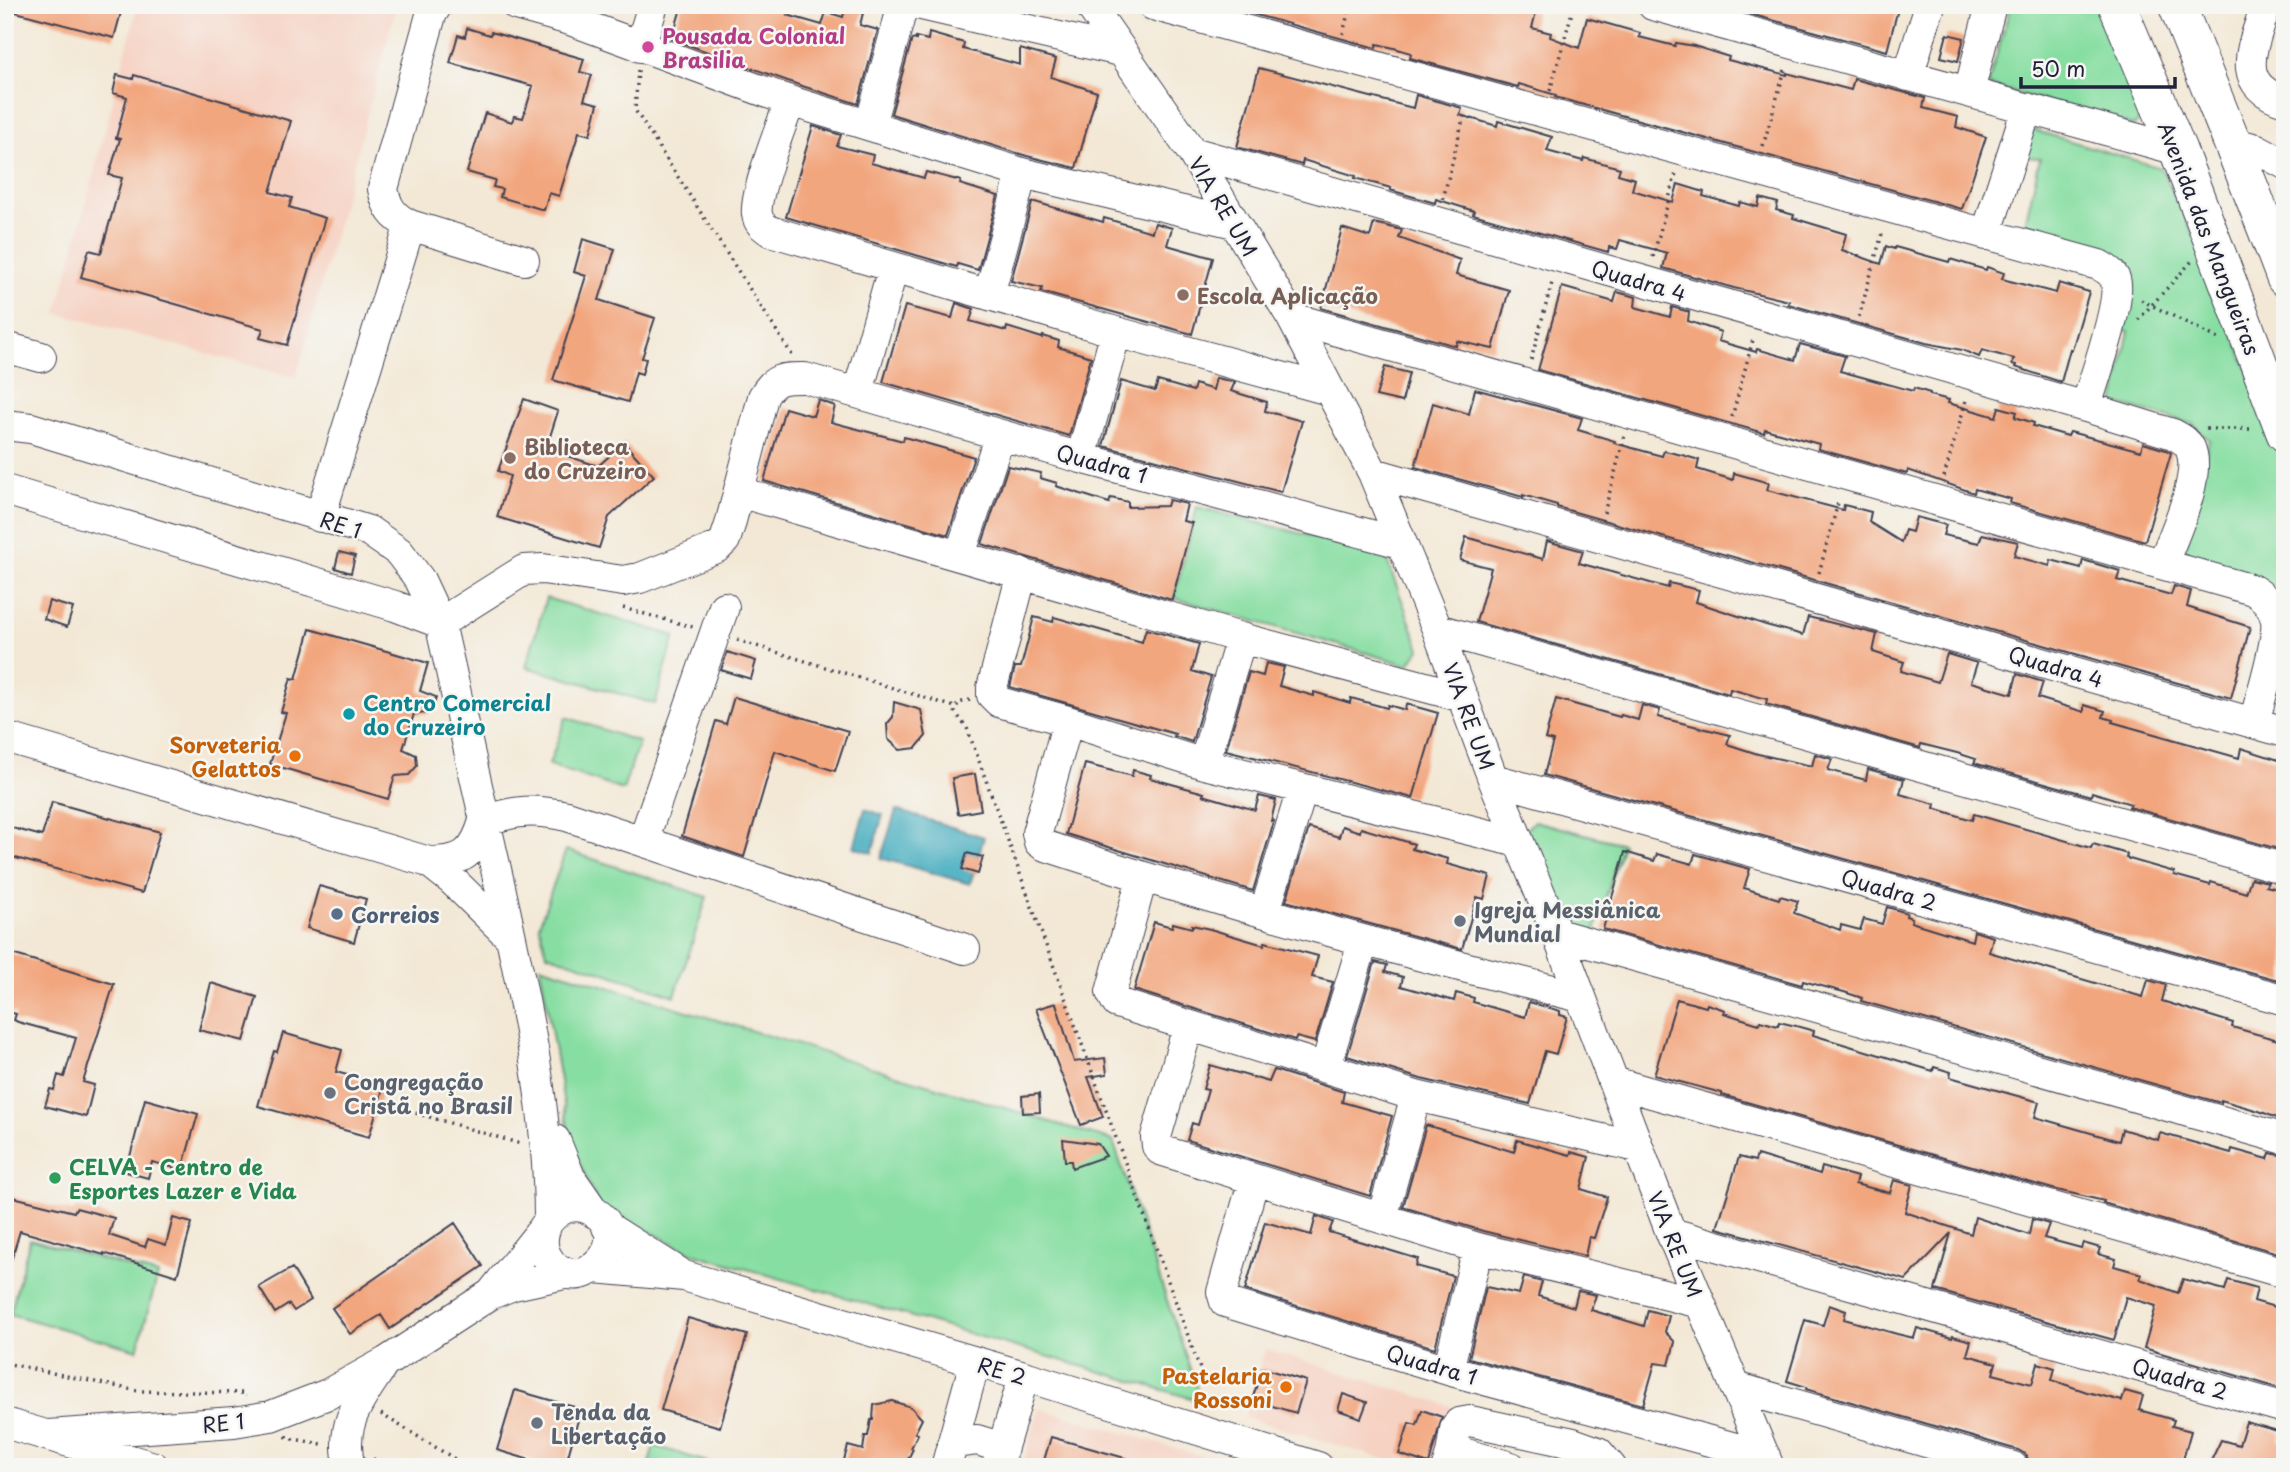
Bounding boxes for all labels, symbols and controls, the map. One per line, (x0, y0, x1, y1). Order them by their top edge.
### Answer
place label: Pousada Colonial Brasilia (662, 19, 845, 75)
marker: Pousada Colonial Brasilia (640, 39, 656, 55)
scale bar (2021, 46, 2174, 90)
text: 50 m (2031, 52, 2085, 84)
street label: Avenida das Mangueiras (2151, 117, 2269, 359)
street label: VIA RE UM (1181, 150, 1267, 262)
street label: Quadra 4 (1588, 251, 1690, 309)
place label: Escola Aplicação (1197, 279, 1378, 311)
marker: Escola Aplicação (1175, 287, 1191, 303)
place label: Biblioteca do Cruzeiro (524, 430, 646, 486)
street label: Quadra 1 (1053, 436, 1151, 490)
marker: Biblioteca do Cruzeiro (502, 450, 518, 466)
street label: RE 1 (316, 502, 366, 546)
street label: Quadra 4 (2005, 637, 2107, 695)
street label: VIA RE UM (1436, 658, 1504, 774)
place label: Centro Comercial do Cruzeiro (363, 686, 551, 742)
marker: Centro Comercial do Cruzeiro (341, 706, 357, 722)
place label: Sorveteria Gelattos (169, 728, 281, 784)
marker: Sorveteria Gelattos (287, 748, 303, 764)
street label: Quadra 2 (1837, 860, 1941, 918)
place label: Igreja Messiânica Mundial (1474, 893, 1661, 949)
place label: Correios (351, 898, 440, 930)
marker: Correios (329, 906, 345, 922)
marker: Igreja Messiânica Mundial (1452, 913, 1468, 929)
place label: Congregação Cristã no Brasil (344, 1065, 513, 1121)
marker: Congregação Cristã no Brasil (322, 1085, 338, 1101)
place label: CELVA - Centro de Esportes Lazer e Vida (69, 1150, 297, 1206)
marker: CELVA - Centro de Esportes Lazer e Vida (47, 1170, 63, 1186)
street label: VIA RE UM (1640, 1186, 1712, 1302)
street label: Quadra 1 (1383, 1336, 1481, 1392)
street label: RE 2 (974, 1348, 1030, 1392)
street label: Quadra 2 (2128, 1349, 2232, 1407)
place label: Pastelaria Rossoni (1162, 1359, 1272, 1415)
marker: Pastelaria Rossoni (1278, 1379, 1294, 1395)
place label: Tenda da Libertação (551, 1395, 666, 1451)
street label: RE 1 (200, 1404, 246, 1440)
marker: Tenda da Libertação (529, 1415, 545, 1431)

